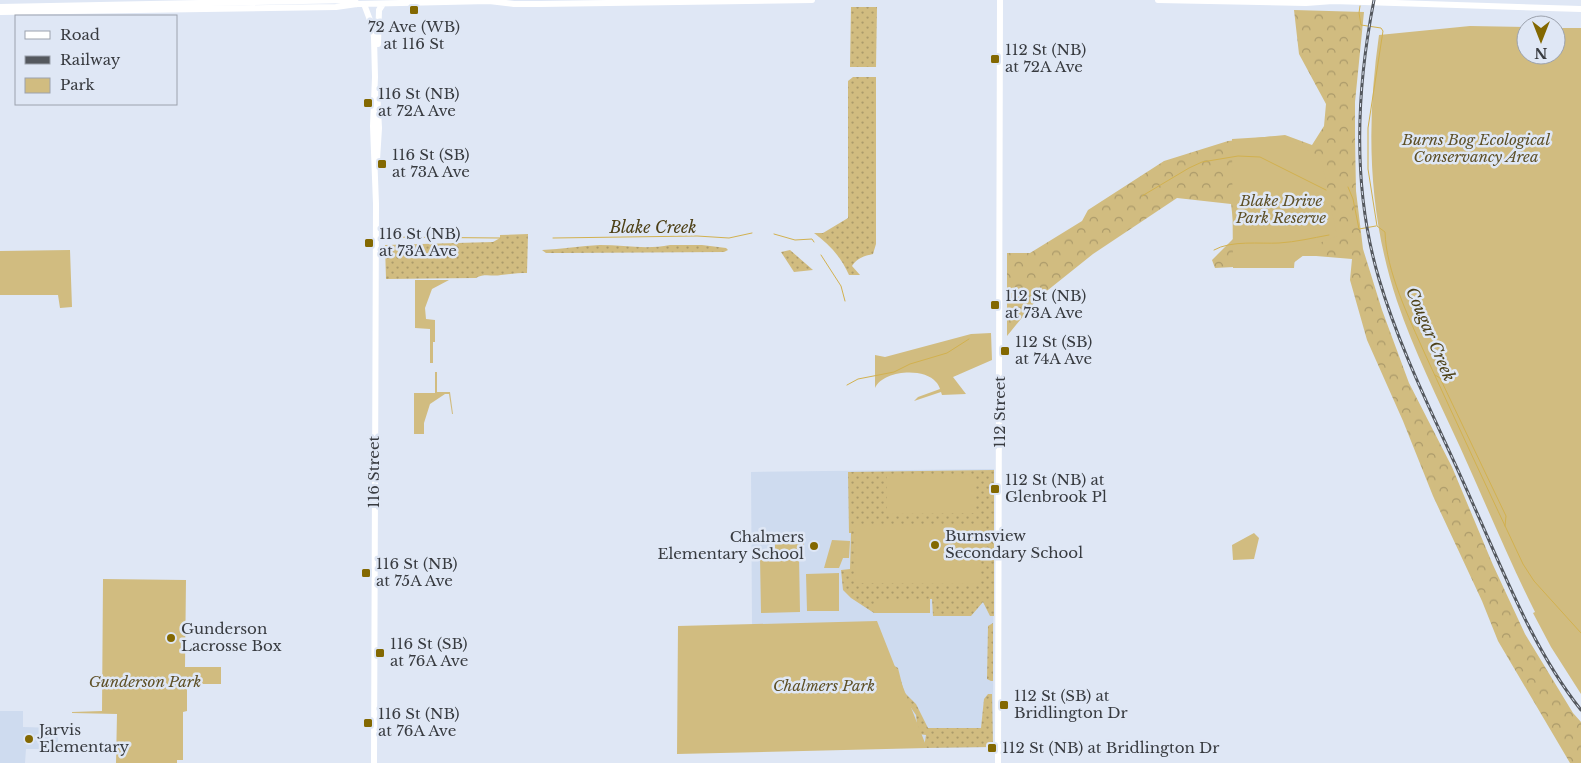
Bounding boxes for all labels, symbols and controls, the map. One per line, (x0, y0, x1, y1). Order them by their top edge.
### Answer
marker: 72 Ave (WB) at 116 St (408, 4, 420, 16)
legend (15, 15, 178, 105)
north arrow (1516, 15, 1566, 65)
place label: 72 Ave (WB) at 116 St (368, 17, 460, 53)
text: Road (60, 25, 100, 44)
place label: 112 St (NB) at 72A Ave (1005, 40, 1086, 76)
text: N (1534, 44, 1548, 62)
text: Railway (60, 50, 121, 69)
marker: 112 St (NB) at 72A Ave (989, 53, 1001, 65)
text: Park (60, 75, 96, 94)
place label: 116 St (NB) at 72A Ave (378, 84, 460, 120)
marker: 116 St (NB) at 72A Ave (362, 97, 374, 109)
park label: Burns Bog Ecological Conservancy Area (1401, 130, 1550, 166)
place label: 116 St (SB) at 73A Ave (392, 145, 470, 181)
marker: 116 St (SB) at 73A Ave (376, 158, 388, 170)
park label: Blake Drive Park Reserve (1235, 191, 1326, 227)
water label: Blake Creek (608, 217, 697, 237)
place label: 116 St (NB) at 73A Ave (379, 224, 461, 260)
marker: 116 St (NB) at 73A Ave (363, 237, 375, 249)
water label: Cougar Creek (1402, 284, 1460, 384)
place label: 112 St (NB) at 73A Ave (1005, 286, 1086, 322)
marker: 112 St (NB) at 73A Ave (989, 299, 1001, 311)
place label: 112 St (SB) at 74A Ave (1015, 332, 1092, 368)
marker: 112 St (SB) at 74A Ave (999, 345, 1011, 357)
street label: 112 Street (990, 376, 1009, 448)
street label: 116 Street (364, 435, 383, 508)
place label: 112 St (NB) at Glenbrook Pl (1005, 470, 1107, 506)
marker: 112 St (NB) at Glenbrook Pl (989, 483, 1001, 495)
place label: Burnsview Secondary School (945, 526, 1083, 562)
place label: Chalmers Elementary School (658, 527, 804, 563)
marker: Burnsview Secondary School (929, 539, 941, 551)
marker: Chalmers Elementary School (808, 540, 820, 552)
place label: 116 St (NB) at 75A Ave (376, 554, 458, 590)
marker: 116 St (NB) at 75A Ave (360, 567, 372, 579)
place label: Gunderson Lacrosse Box (181, 619, 282, 655)
marker: Gunderson Lacrosse Box (165, 632, 177, 644)
place label: 116 St (SB) at 76A Ave (390, 634, 468, 670)
marker: 116 St (SB) at 76A Ave (374, 647, 386, 659)
park label: Gunderson Park (89, 672, 201, 691)
park label: Chalmers Park (773, 676, 875, 695)
place label: 112 St (SB) at Bridlington Dr (1014, 686, 1129, 722)
marker: 112 St (SB) at Bridlington Dr (998, 699, 1010, 711)
place label: 116 St (NB) at 76A Ave (378, 704, 460, 740)
marker: 116 St (NB) at 76A Ave (362, 717, 374, 729)
place label: Jarvis Elementary (37, 720, 130, 756)
marker: Jarvis Elementary (23, 733, 35, 745)
place label: 112 St (NB) at Bridlington Dr (1002, 738, 1220, 757)
marker: 112 St (NB) at Bridlington Dr (986, 742, 998, 754)

